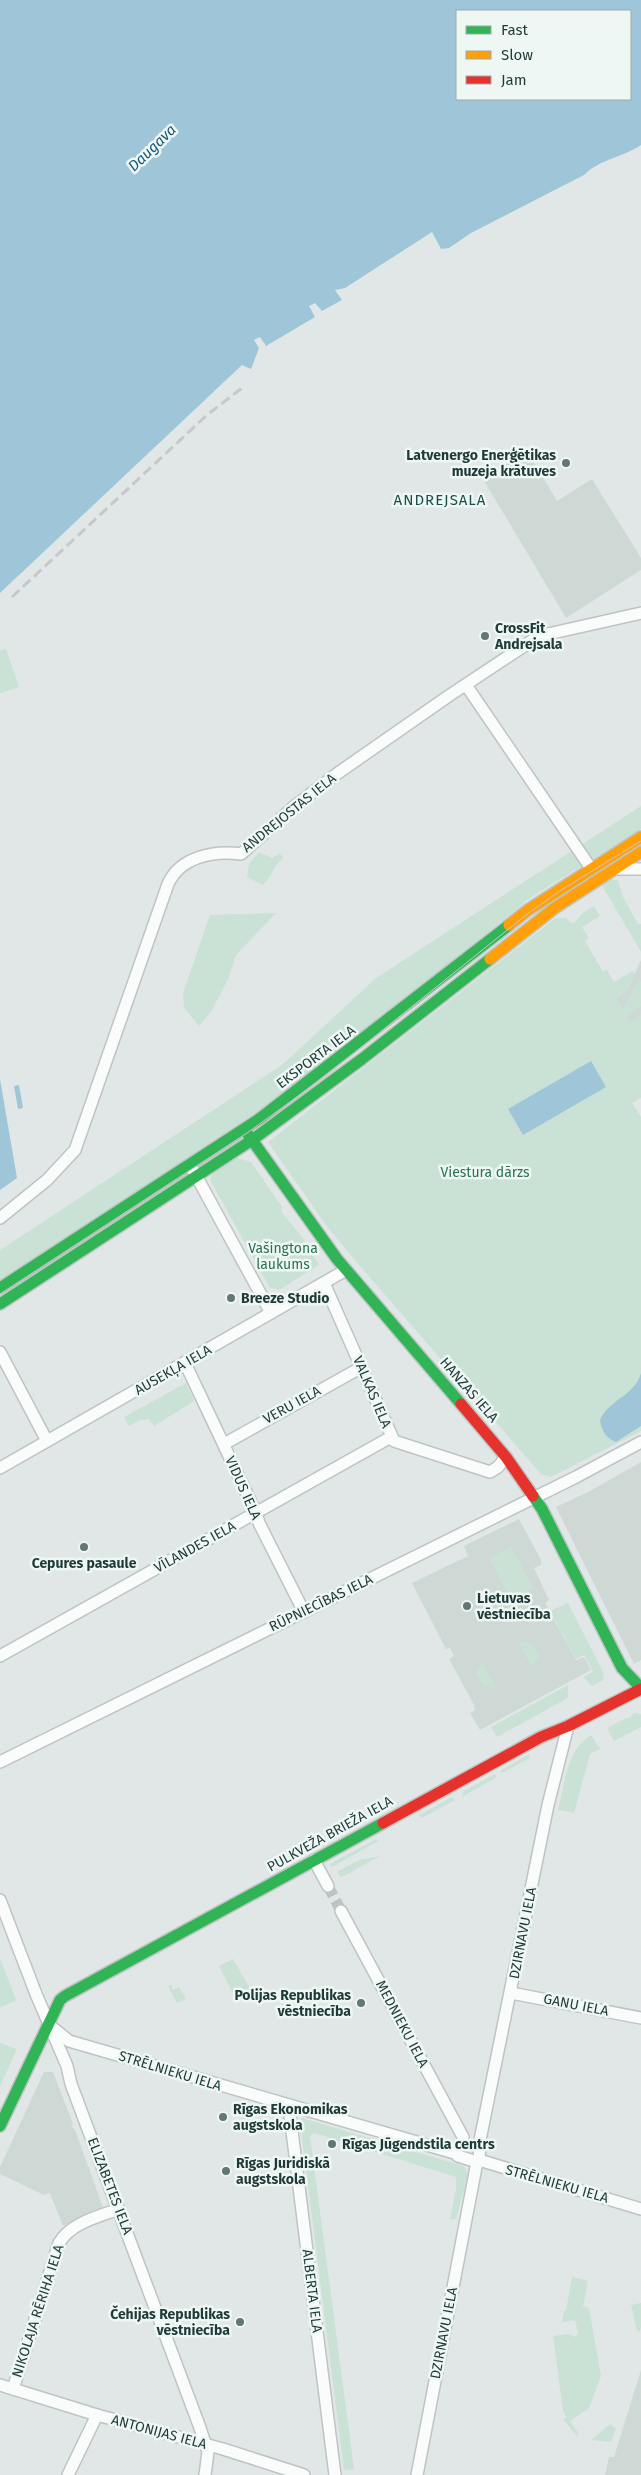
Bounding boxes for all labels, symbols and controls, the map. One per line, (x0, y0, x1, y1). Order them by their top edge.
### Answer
legend (456, 10, 631, 100)
text: Fast (501, 21, 528, 39)
text: Slow (501, 46, 533, 64)
text: Jam (501, 71, 527, 89)
water label: Daugava (124, 121, 180, 175)
place label: Latvenergo Enerģētikas muzeja krātuves (406, 447, 556, 480)
marker: Latvenergo Enerģētikas muzeja krātuves (560, 457, 572, 469)
district label: ANDREJSALA (394, 491, 486, 509)
place label: CrossFit Andrejsala (494, 620, 563, 653)
marker: CrossFit Andrejsala (479, 630, 491, 642)
street label: ANDREJOSTAS IELA (238, 770, 340, 856)
street label: EKSPORTA IELA (273, 1022, 359, 1092)
park label: Viestura dārzs (440, 1164, 530, 1181)
park label: Vašingtona laukums (248, 1240, 318, 1273)
place label: Breeze Studio (241, 1290, 329, 1307)
marker: Breeze Studio (225, 1292, 237, 1304)
street label: AUSEKĻA IELA (132, 1341, 215, 1400)
street label: VALKAS IELA (349, 1353, 395, 1431)
street label: HANZAS IELA (436, 1354, 502, 1426)
street label: VERU IELA (260, 1382, 324, 1428)
street label: VIDUS IELA (221, 1453, 265, 1523)
street label: VĪLANDES IELA (151, 1518, 239, 1576)
marker: Cepures pasaule (78, 1541, 90, 1553)
place label: Cepures pasaule (32, 1555, 137, 1572)
street label: RŪPNIECĪBAS IELA (266, 1571, 376, 1635)
place label: Lietuvas vēstniecība (476, 1590, 551, 1623)
marker: Lietuvas vēstniecība (461, 1600, 473, 1612)
street label: PULKVEŽA BRIEŽA IELA (264, 1792, 396, 1876)
street label: DZIRNAVU IELA (506, 1886, 540, 1980)
street label: MEDNIEKU IELA (372, 1977, 432, 2071)
place label: Polijas Republikas vēstniecība (234, 1987, 351, 2020)
street label: GANU IELA (542, 1990, 610, 2020)
marker: Polijas Republikas vēstniecība (355, 1997, 367, 2009)
street label: STRĒLNIEKU IELA (117, 2047, 223, 2095)
place label: Rīgas Ekonomikas augstskola (233, 2101, 348, 2134)
marker: Rīgas Ekonomikas augstskola (217, 2111, 229, 2123)
street label: ELIZABETES IELA (84, 2135, 136, 2237)
place label: Rīgas Jūgendstila centrs (342, 2136, 495, 2153)
marker: Rīgas Jūgendstila centrs (326, 2138, 338, 2150)
place label: Rīgas Juridiskā augstskola (236, 2155, 330, 2188)
street label: STRĒLNIEKU IELA (504, 2161, 610, 2207)
marker: Rīgas Juridiskā augstskola (220, 2165, 232, 2177)
street label: NIKOLAJA RĒRIHA IELA (8, 2242, 68, 2380)
street label: ALBERTA IELA (298, 2248, 326, 2334)
street label: DZIRNAVU IELA (427, 2286, 461, 2380)
place label: Čehijas Republikas vēstniecība (110, 2305, 230, 2339)
marker: Čehijas Republikas vēstniecība (234, 2316, 246, 2328)
street label: ANTONIJAS IELA (109, 2411, 209, 2453)

